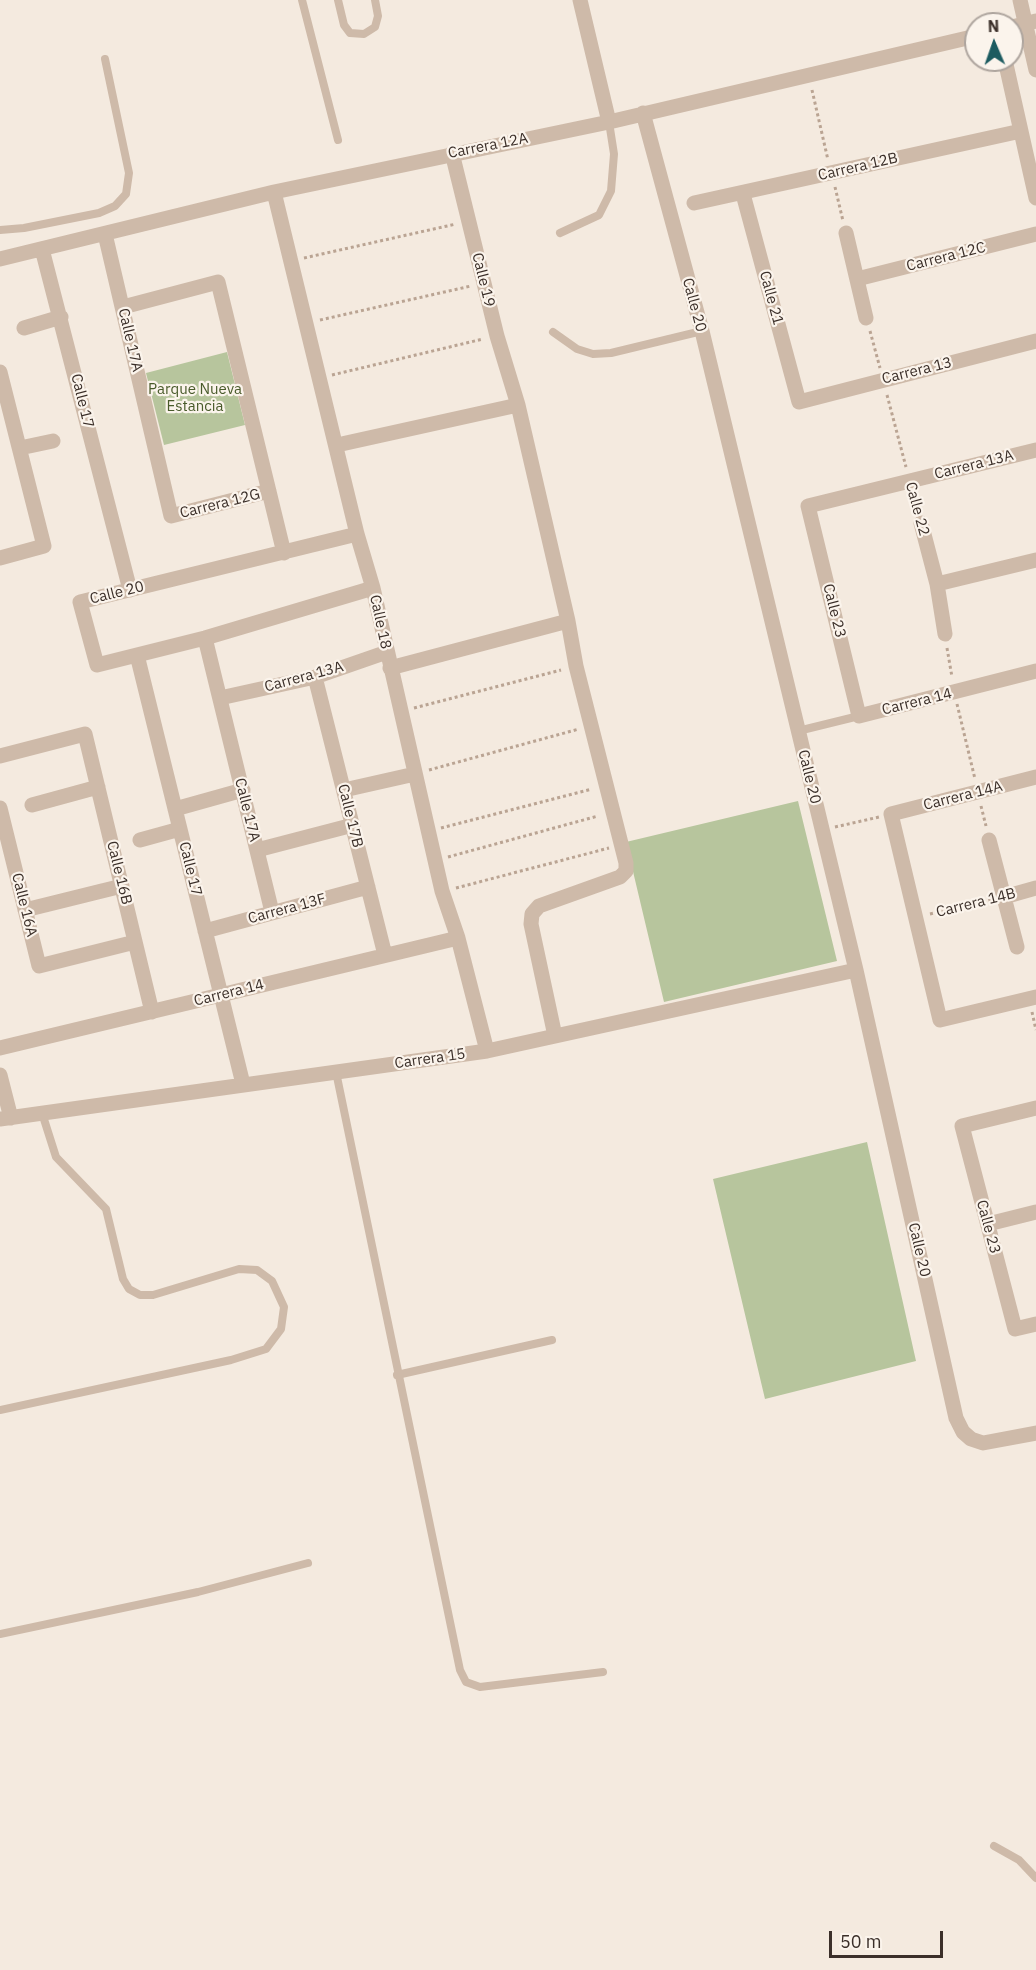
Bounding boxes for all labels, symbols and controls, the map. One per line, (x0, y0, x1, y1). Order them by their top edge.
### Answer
north arrow (964, 12, 1024, 72)
text: N (987, 16, 1000, 36)
street label: Carrera 12A (446, 129, 530, 163)
street label: Carrera 12B (816, 149, 900, 185)
street label: Carrera 12C (905, 238, 987, 276)
street label: Calle 19 (468, 251, 498, 309)
street label: Calle 21 (755, 269, 787, 327)
street label: Calle 20 (678, 276, 710, 334)
street label: Calle 17A (114, 306, 146, 374)
street label: Carrera 13 (880, 354, 954, 388)
street label: Calle 17 (67, 372, 97, 430)
park label: Parque Nueva Estancia (148, 381, 242, 416)
street label: Carrera 13A (932, 446, 1016, 484)
street label: Calle 22 (901, 480, 933, 538)
street label: Carrera 12G (178, 485, 262, 523)
street label: Calle 20 (88, 578, 146, 608)
street label: Calle 23 (819, 582, 849, 640)
street label: Calle 18 (365, 593, 395, 651)
street label: Carrera 13A (262, 658, 346, 696)
street label: Carrera 14 (880, 685, 954, 719)
street label: Calle 20 (794, 748, 824, 806)
street label: Calle 17A (230, 776, 264, 844)
street label: Carrera 14A (921, 777, 1005, 815)
street label: Calle 17B (333, 782, 367, 850)
street label: Calle 16B (102, 839, 136, 907)
street label: Calle 17 (175, 840, 205, 898)
street label: Calle 16A (7, 871, 41, 939)
street label: Carrera 14B (934, 884, 1018, 922)
street label: Carrera 13F (246, 890, 328, 928)
street label: Carrera 14 (192, 976, 266, 1010)
street label: Carrera 15 (393, 1045, 467, 1073)
street label: Calle 23 (972, 1198, 1004, 1256)
street label: Calle 20 (904, 1221, 934, 1279)
scale bar (832, 1919, 946, 1957)
text: 50 m (840, 1930, 882, 1953)

